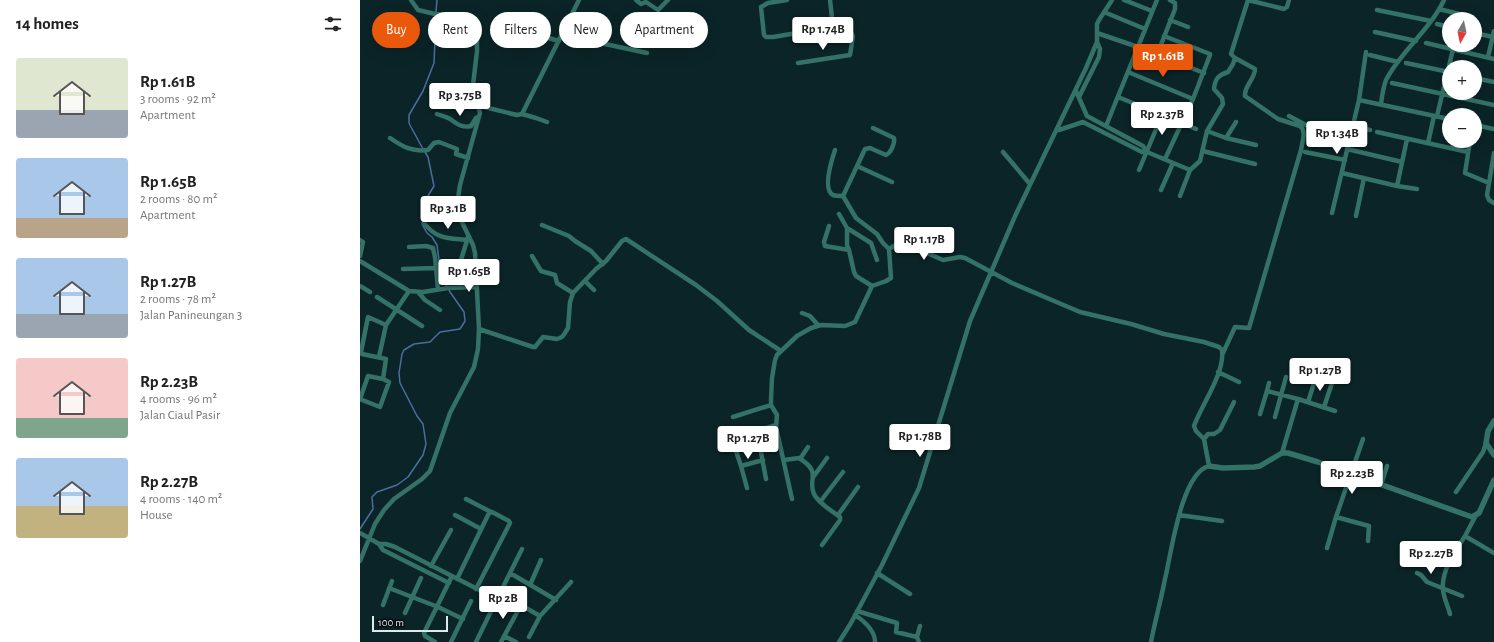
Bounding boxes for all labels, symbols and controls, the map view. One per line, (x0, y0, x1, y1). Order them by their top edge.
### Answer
chip: Buy (372, 12, 420, 48)
chip: Rent (428, 12, 482, 48)
chip: Filters (490, 12, 551, 48)
chip: New (559, 12, 612, 48)
chip: Apartment (620, 12, 708, 48)
north arrow (1442, 12, 1482, 52)
map controls (1442, 12, 1482, 148)
icon: filters (322, 13, 344, 35)
text: 14 homes (16, 15, 79, 32)
pin: Rp 1.74B (782, 17, 864, 51)
text: Rp 1.74B (801, 23, 845, 36)
pin: Rp 1.61B (1122, 44, 1204, 78)
text: Rp 1.61B (1142, 50, 1184, 63)
button: + (1442, 60, 1482, 100)
text: Rp 1.61B (140, 73, 195, 90)
icon: home (48, 74, 96, 122)
pin: Rp 3.75B (419, 83, 501, 117)
text: Rp 3.75B (438, 89, 482, 102)
text: 3 rooms · 92 m² (140, 93, 216, 106)
pin: Rp 2.37B (1121, 102, 1203, 136)
text: Rp 2.37B (1140, 108, 1184, 121)
button: − (1442, 108, 1482, 148)
text: Apartment (140, 109, 195, 122)
pin: Rp 1.34B (1296, 121, 1378, 155)
text: Rp 1.34B (1315, 127, 1359, 140)
text: Rp 1.65B (140, 173, 196, 190)
icon: home (48, 174, 96, 222)
text: 2 rooms · 80 m² (140, 193, 217, 206)
pin: Rp 3.1B (411, 196, 485, 230)
text: Rp 3.1B (430, 202, 466, 215)
text: Apartment (140, 209, 195, 222)
pin: Rp 1.17B (883, 227, 965, 261)
text: Rp 1.17B (903, 233, 945, 246)
pin: Rp 1.65B (428, 259, 510, 293)
text: Rp 1.65B (447, 265, 491, 278)
text: Rp 1.27B (140, 273, 196, 290)
icon: home (48, 274, 96, 322)
text: 2 rooms · 78 m² (140, 293, 216, 306)
text: Jalan Panineungan 3 (140, 309, 242, 322)
pin: Rp 1.27B (1279, 358, 1361, 392)
text: Rp 1.27B (1298, 364, 1342, 377)
text: Rp 2.23B (140, 373, 198, 390)
icon: home (48, 374, 96, 422)
text: 4 rooms · 96 m² (140, 393, 217, 406)
text: Jalan Ciaul Pasir (140, 409, 220, 422)
pin: Rp 1.78B (879, 424, 961, 458)
pin: Rp 1.27B (707, 426, 789, 460)
text: Rp 1.78B (898, 430, 942, 443)
text: Rp 1.27B (726, 432, 770, 445)
pin: Rp 2.23B (1311, 461, 1393, 495)
text: Rp 2.23B (1330, 467, 1374, 480)
text: Rp 2.27B (140, 473, 198, 490)
icon: home (48, 474, 96, 522)
text: 4 rooms · 140 m² (140, 493, 222, 506)
text: House (140, 509, 172, 522)
pin: Rp 2.27B (1390, 541, 1472, 575)
text: Rp 2.27B (1409, 547, 1453, 560)
pin: Rp 2B (475, 586, 531, 620)
text: Rp 2B (488, 592, 518, 605)
scale bar (372, 614, 448, 633)
text: 100 m (378, 617, 404, 628)

